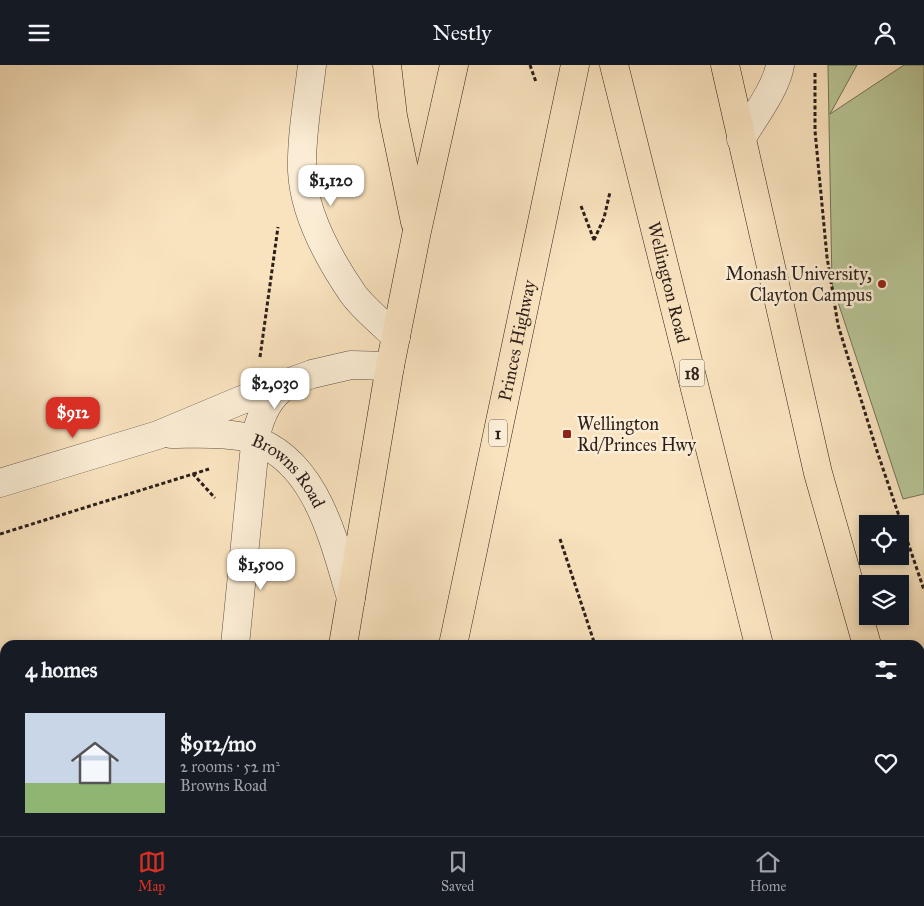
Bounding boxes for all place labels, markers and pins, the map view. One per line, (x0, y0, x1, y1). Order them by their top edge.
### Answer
pin: $1,120 (290, 165, 372, 207)
place label: Monash University, Clayton Campus (725, 263, 872, 306)
marker: Monash University, Clayton Campus (876, 278, 888, 290)
pin: $2,030 (234, 367, 316, 410)
pin: $912 (43, 397, 103, 439)
place label: Wellington Rd/Princes Hwy (577, 413, 697, 456)
marker: Wellington Rd/Princes Hwy (561, 428, 573, 440)
pin: $1,500 (220, 549, 302, 591)

